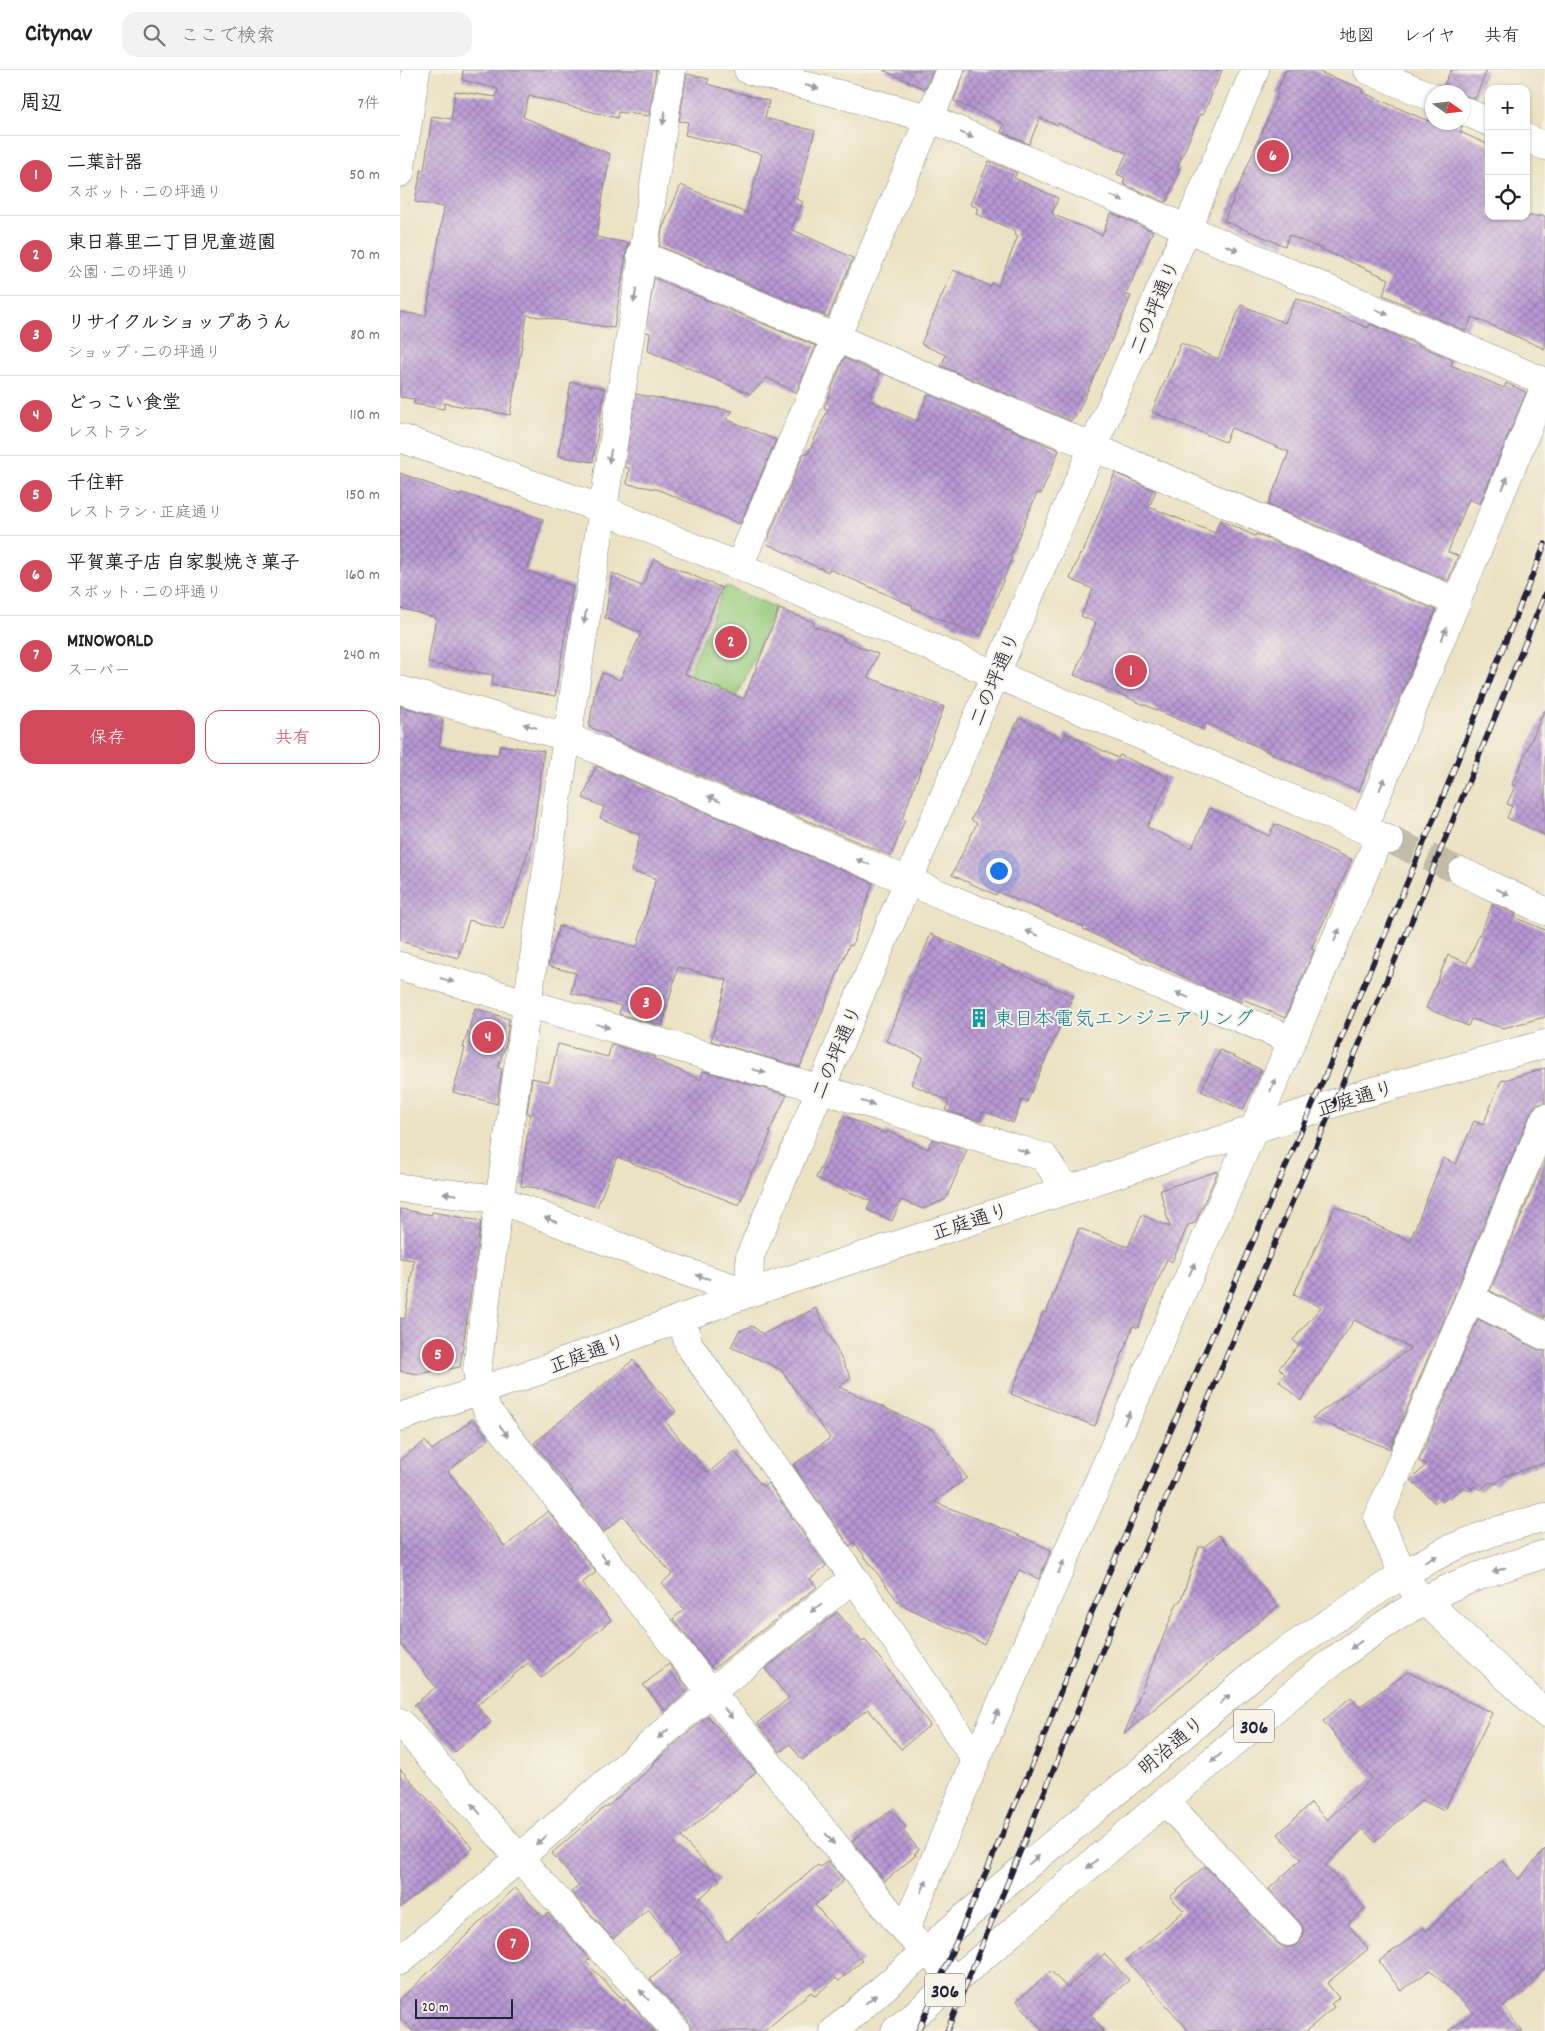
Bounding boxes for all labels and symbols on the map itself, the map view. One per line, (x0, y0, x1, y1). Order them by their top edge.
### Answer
one-way arrow (805, 83, 820, 91)
north arrow (1425, 85, 1470, 130)
one-way arrow (660, 110, 668, 126)
one-way arrow (960, 131, 974, 139)
pin: 6 (1257, 137, 1289, 175)
one-way arrow (1110, 195, 1124, 203)
one-way arrow (1225, 244, 1239, 252)
street label: 二の坪通り (1124, 257, 1189, 360)
one-way arrow (631, 288, 639, 304)
one-way arrow (1375, 308, 1389, 316)
one-way arrow (605, 449, 613, 465)
one-way arrow (1502, 476, 1510, 490)
one-way arrow (581, 609, 589, 625)
pin: 2 (715, 623, 747, 661)
one-way arrow (1440, 626, 1448, 641)
street label: 二の坪通り (964, 629, 1029, 732)
pin: 1 (1115, 652, 1147, 690)
one-way arrow (523, 722, 538, 730)
one-way arrow (1378, 776, 1386, 791)
one-way arrow (706, 795, 721, 803)
one-way arrow (856, 858, 870, 866)
your location (986, 858, 1012, 884)
one-way arrow (1496, 887, 1511, 896)
one-way arrow (1025, 928, 1039, 936)
one-way arrow (1333, 928, 1341, 942)
one-way arrow (439, 976, 454, 984)
pin: 3 (630, 984, 662, 1022)
one-way arrow (1175, 990, 1189, 998)
street label: 二の坪通り (806, 1002, 871, 1105)
building icon: 東日本電気エンジニアリング (968, 1007, 990, 1029)
place label: 東日本電気エンジニアリング (994, 1007, 1254, 1035)
pin: 4 (472, 1018, 504, 1056)
one-way arrow (595, 1022, 610, 1030)
one-way arrow (751, 1067, 766, 1075)
street label: 正庭通り (1314, 1076, 1398, 1126)
one-way arrow (1270, 1077, 1277, 1092)
one-way arrow (860, 1100, 875, 1107)
one-way arrow (1016, 1147, 1031, 1155)
one-way arrow (442, 1190, 458, 1198)
street label: 正庭通り (929, 1198, 1013, 1250)
one-way arrow (544, 1215, 558, 1223)
one-way arrow (1189, 1262, 1197, 1276)
one-way arrow (695, 1273, 710, 1281)
street label: 正庭通り (546, 1329, 630, 1383)
pin: 5 (422, 1336, 454, 1374)
one-way arrow (1123, 1411, 1131, 1425)
one-way arrow (499, 1424, 509, 1438)
one-way arrow (599, 1552, 610, 1565)
one-way arrow (1424, 1555, 1439, 1563)
one-way arrow (1058, 1560, 1066, 1574)
one-way arrow (1491, 1566, 1506, 1574)
one-way arrow (810, 1603, 823, 1614)
one-way arrow (1350, 1640, 1363, 1651)
one-way arrow (1219, 1694, 1231, 1705)
one-way arrow (722, 1706, 733, 1719)
one-way arrow (992, 1709, 1000, 1723)
road number: 306 (1234, 1710, 1274, 1742)
street label: 明治通り (1133, 1711, 1213, 1784)
one-way arrow (657, 1728, 670, 1739)
one-way arrow (1210, 1753, 1223, 1764)
one-way arrow (471, 1803, 482, 1816)
one-way arrow (825, 1833, 836, 1846)
one-way arrow (534, 1835, 547, 1846)
one-way arrow (1027, 1854, 1039, 1866)
one-way arrow (1086, 1858, 1099, 1869)
one-way arrow (920, 1879, 928, 1893)
pin: 7 (497, 1925, 529, 1963)
road number: 306 (925, 1974, 965, 2006)
one-way arrow (638, 1988, 649, 2001)
one-way arrow (865, 1994, 878, 2005)
scale bar (415, 1996, 512, 2019)

